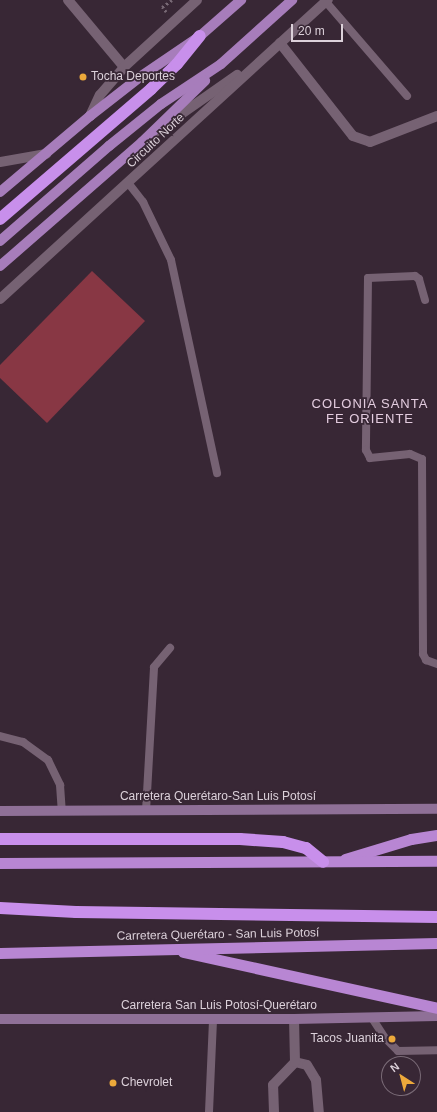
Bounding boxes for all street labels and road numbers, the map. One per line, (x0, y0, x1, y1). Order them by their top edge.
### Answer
street label: Circuito Norte (124, 111, 188, 171)
street label: Carretera Querétaro-San Luis Potosí (120, 790, 316, 804)
street label: Carretera Querétaro - San Luis Potosí (117, 926, 319, 944)
street label: Carretera San Luis Potosí-Querétaro (121, 999, 317, 1013)

